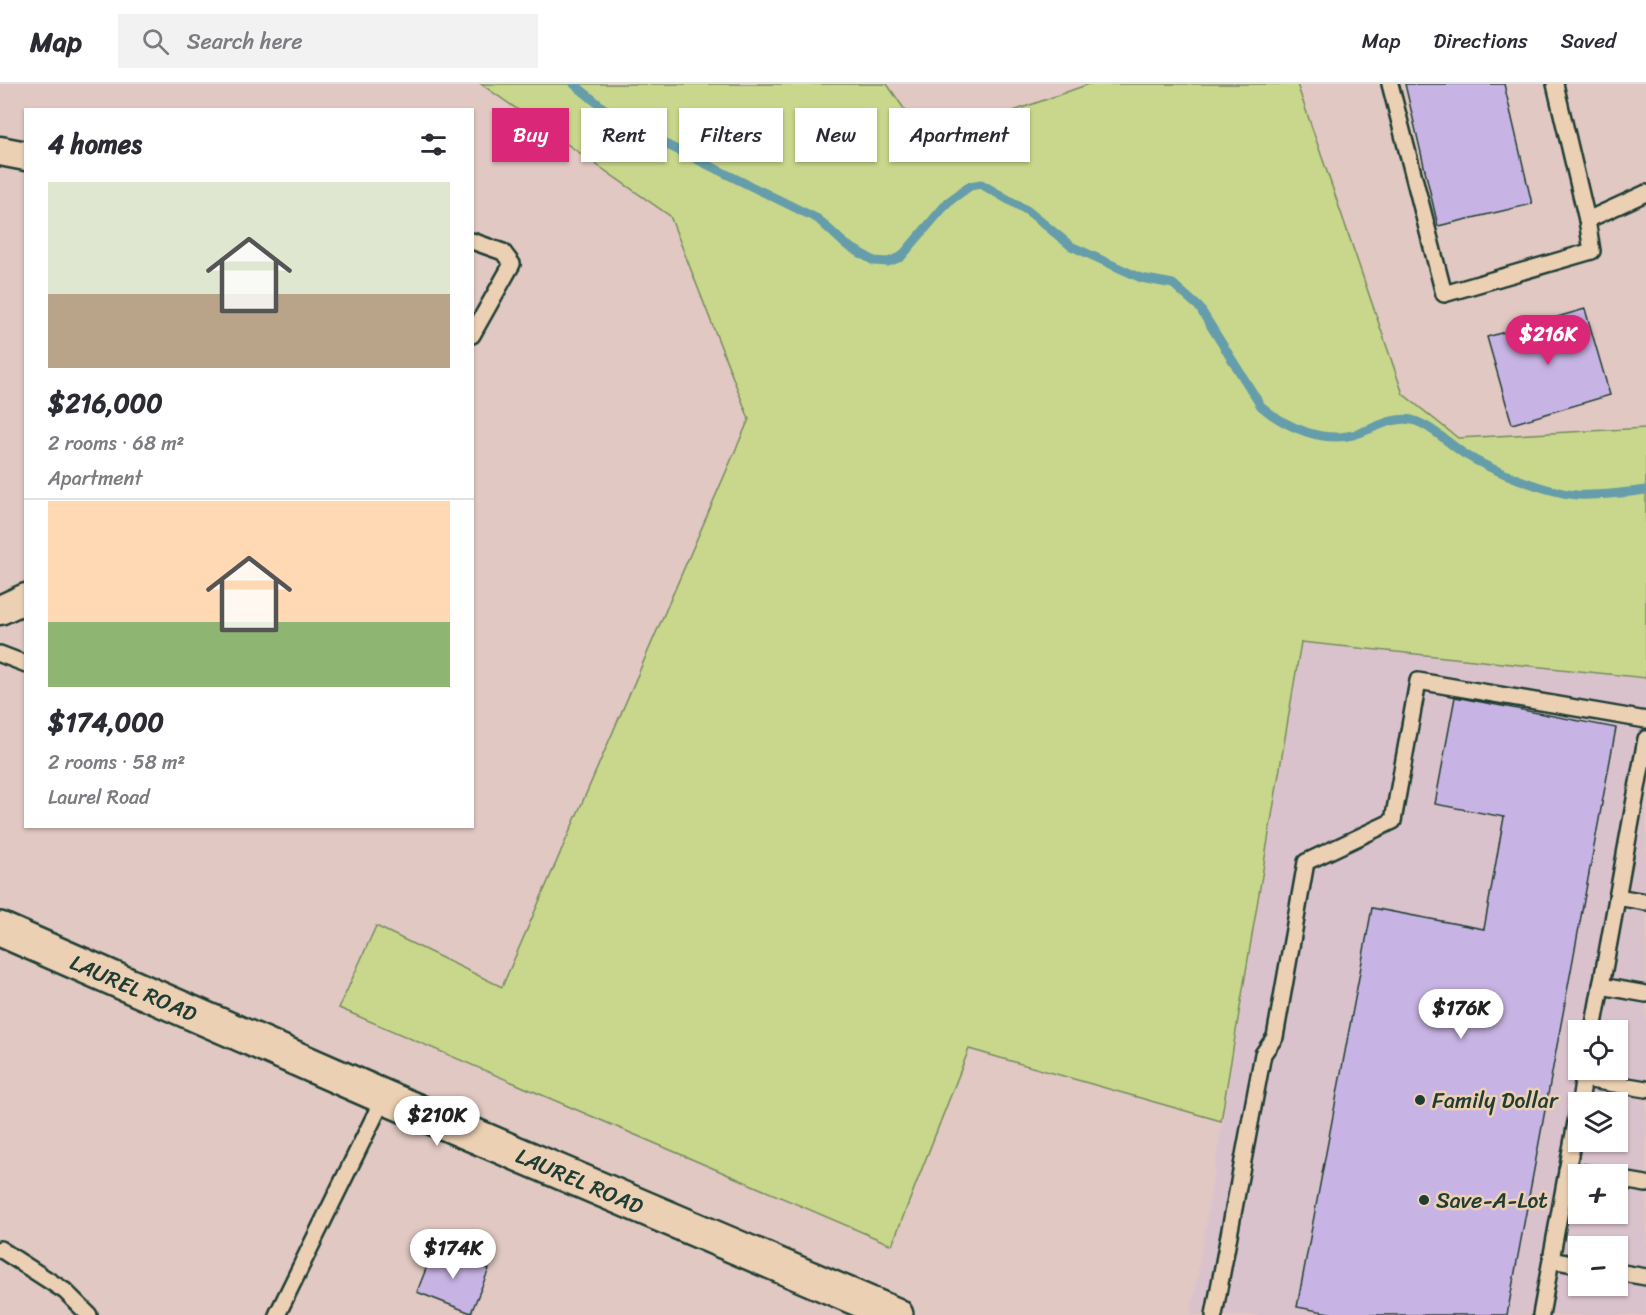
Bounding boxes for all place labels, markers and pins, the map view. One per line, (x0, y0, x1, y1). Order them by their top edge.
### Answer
pin: $216K (1506, 315, 1590, 366)
pin: $176K (1419, 989, 1503, 1040)
place label: Family Dollar (1432, 1081, 1559, 1120)
marker: Family Dollar (1413, 1093, 1427, 1107)
pin: $210K (395, 1096, 479, 1147)
place label: Save-A-Lot (1436, 1181, 1548, 1220)
marker: Save-A-Lot (1417, 1193, 1431, 1207)
pin: $174K (411, 1229, 495, 1280)

